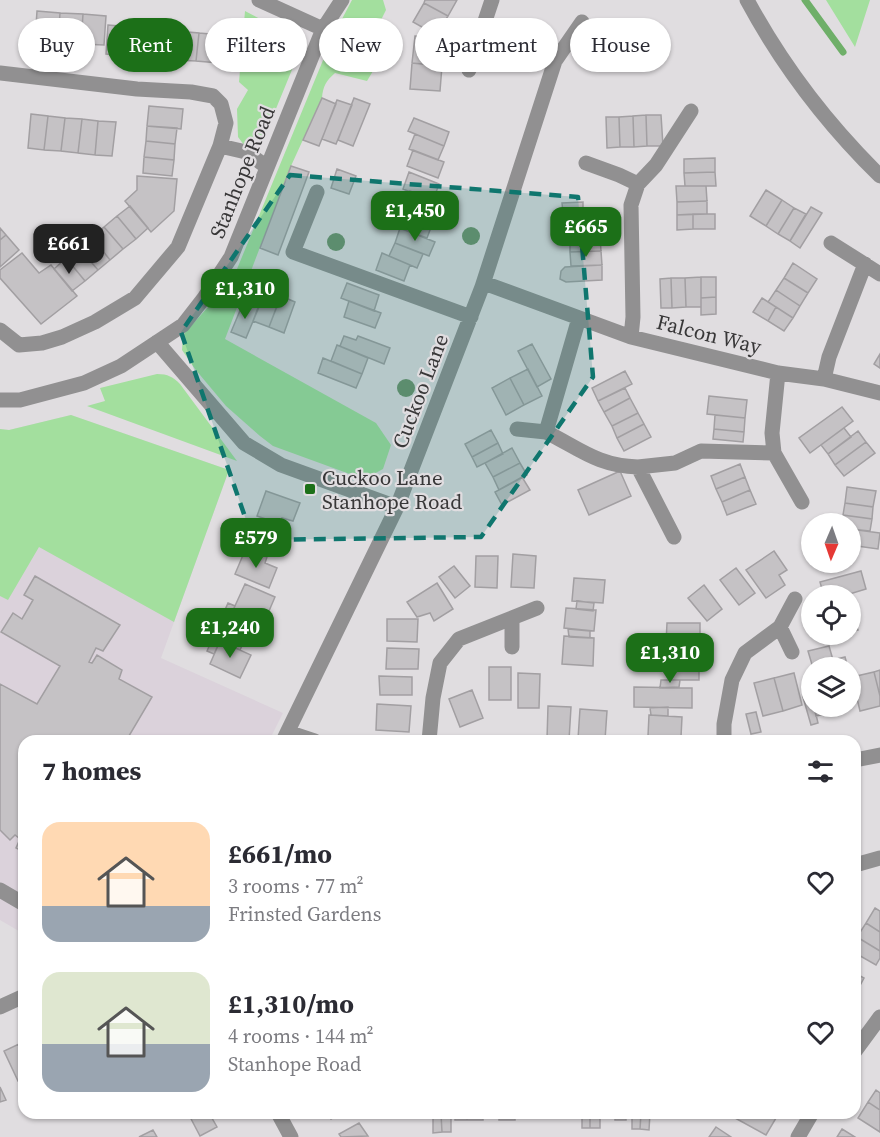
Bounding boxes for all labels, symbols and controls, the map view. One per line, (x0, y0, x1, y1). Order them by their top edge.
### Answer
chip: Buy (18, 18, 95, 72)
chip: Rent (107, 18, 193, 72)
chip: Filters (205, 18, 307, 72)
chip: New (319, 18, 403, 72)
chip: Apartment (415, 18, 558, 72)
chip: House (570, 18, 671, 72)
street label: Stanhope Road (202, 102, 282, 242)
pin: £1,450 (366, 191, 464, 242)
text: £1,450 (385, 196, 445, 224)
pin: £665 (550, 207, 622, 258)
text: £665 (564, 212, 608, 240)
pin: £661 (33, 224, 105, 275)
text: £661 (47, 229, 91, 257)
pin: £1,310 (196, 269, 294, 320)
text: £1,310 (215, 274, 275, 302)
street label: Falcon Way (654, 307, 765, 361)
street label: Cuckoo Lane (385, 329, 455, 453)
place label: Cuckoo Lane Stanhope Road (322, 463, 462, 516)
marker: Cuckoo Lane Stanhope Road (303, 482, 317, 496)
north arrow (801, 513, 861, 573)
map controls (801, 513, 861, 717)
pin: £579 (220, 518, 292, 569)
text: £579 (234, 523, 278, 551)
button: locate (801, 585, 861, 645)
pin: £1,240 (181, 608, 279, 659)
text: £1,240 (200, 613, 260, 641)
pin: £1,310 (621, 633, 719, 684)
text: £1,310 (640, 638, 700, 666)
button: layers (801, 657, 861, 717)
text: 7 homes (42, 753, 141, 789)
icon: filters (804, 755, 837, 788)
text: £661/mo (228, 836, 332, 872)
icon: home (90, 846, 162, 918)
icon: heart (804, 866, 837, 899)
text: 3 rooms · 77 m² (228, 872, 364, 900)
text: Frinsted Gardens (228, 900, 381, 928)
text: £1,310/mo (228, 986, 354, 1022)
icon: home (90, 996, 162, 1068)
icon: heart (804, 1016, 837, 1049)
text: 4 rooms · 144 m² (228, 1022, 374, 1050)
text: Stanhope Road (228, 1050, 361, 1078)

